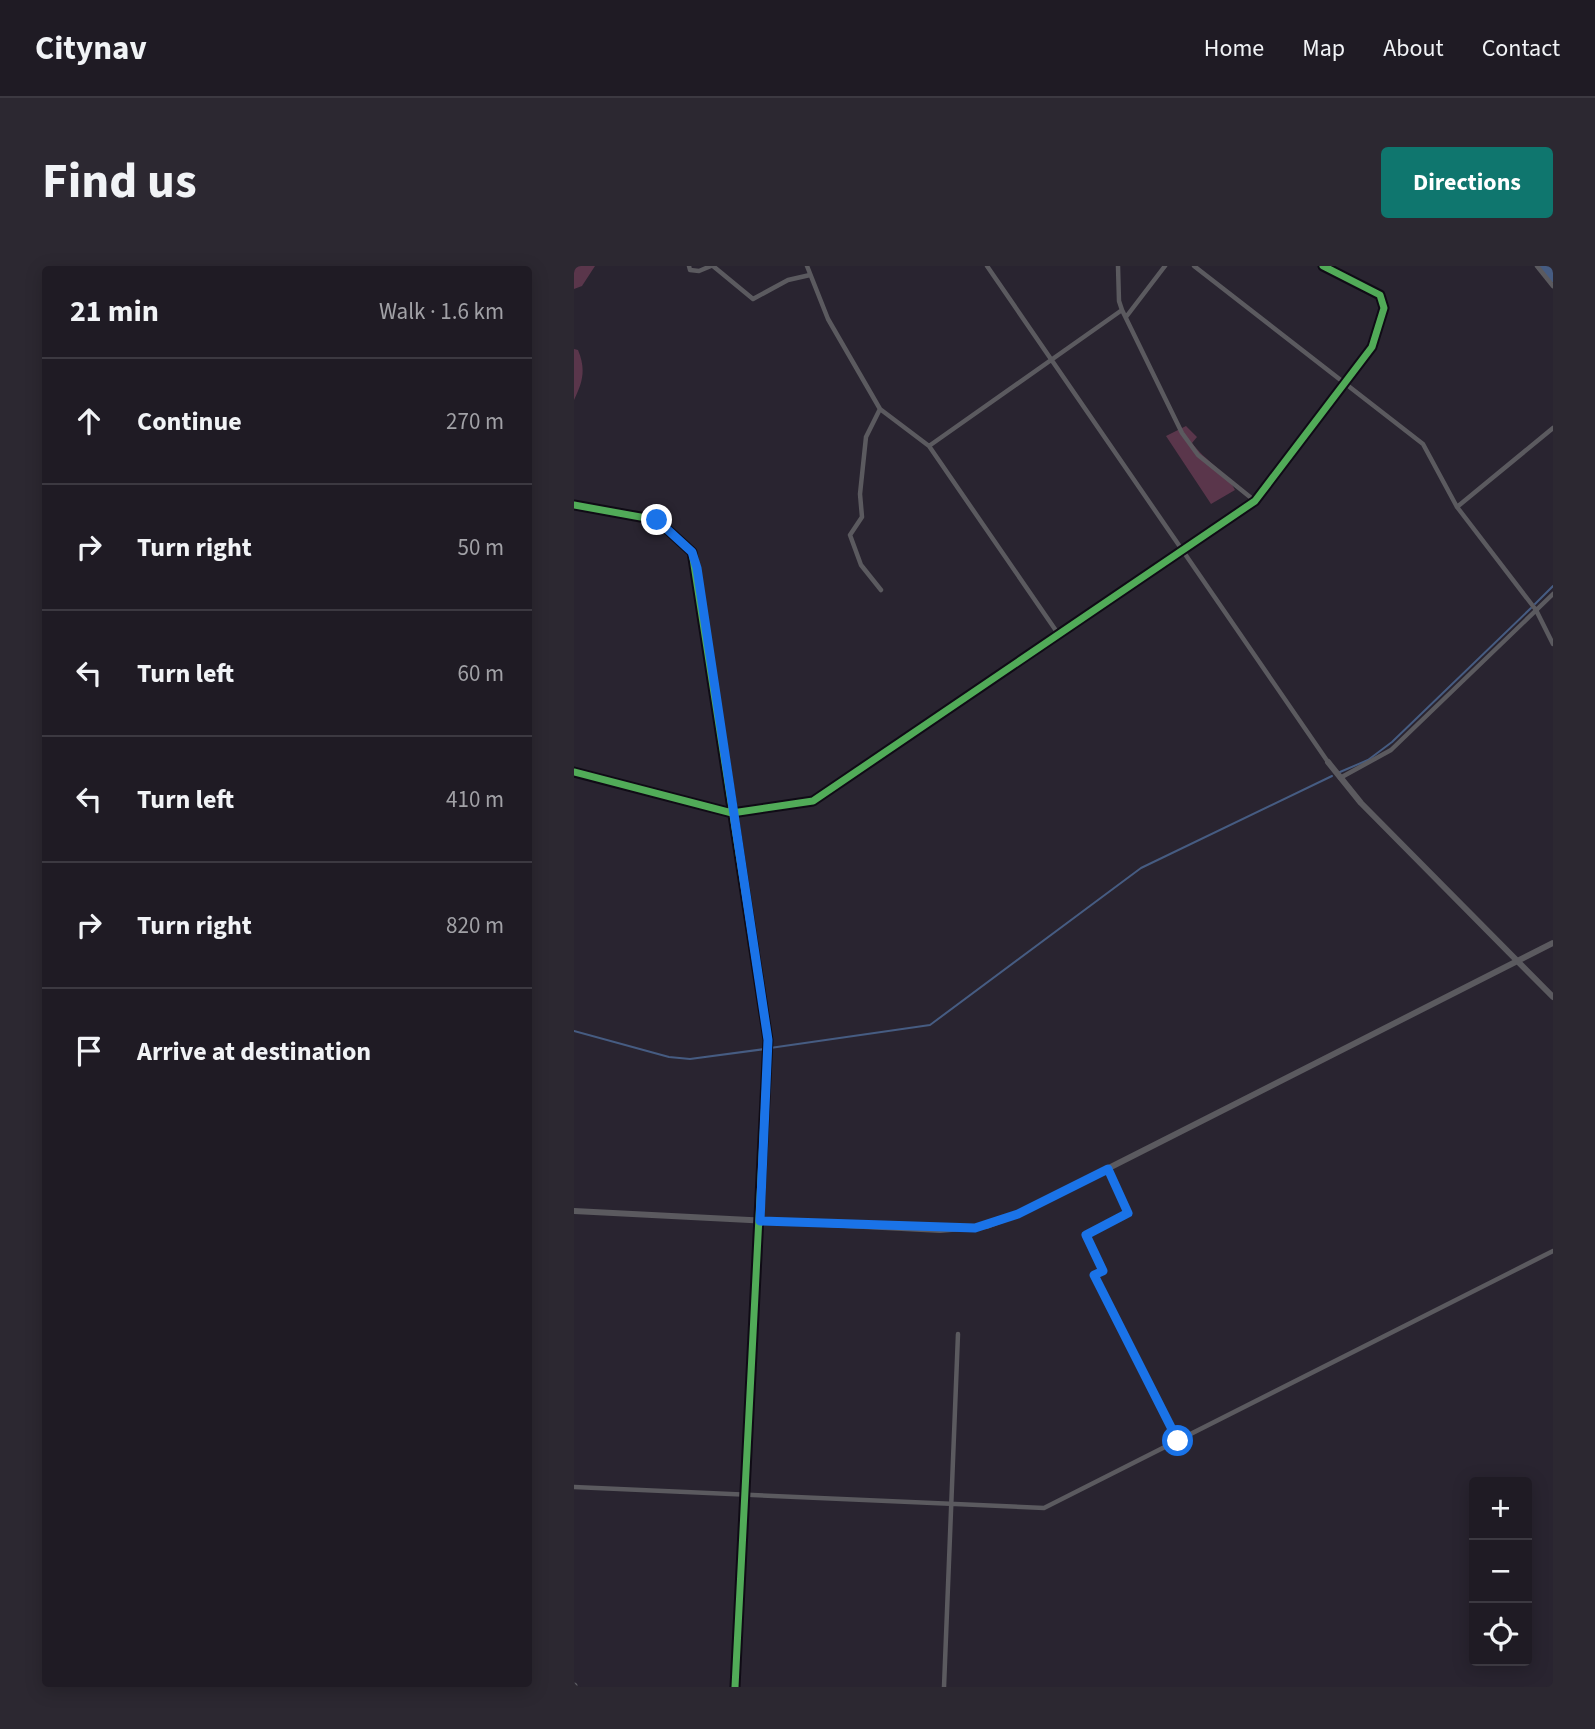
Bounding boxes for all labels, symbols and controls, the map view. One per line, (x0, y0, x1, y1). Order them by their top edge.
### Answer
text: Citynav (35, 25, 147, 72)
text: Home (1204, 31, 1264, 66)
text: Map (1302, 31, 1345, 66)
text: About (1383, 31, 1444, 66)
text: Contact (1482, 31, 1560, 66)
text: Find us (42, 147, 197, 217)
button: Directions (1381, 147, 1553, 218)
text: 21 min (70, 290, 159, 333)
text: Walk · 1.6 km (379, 295, 504, 328)
icon: ahead (70, 402, 108, 440)
text: Continue (137, 403, 242, 440)
text: 270 m (446, 405, 504, 438)
route end (641, 504, 672, 535)
icon: right (70, 528, 108, 566)
text: Turn right (137, 529, 252, 566)
text: 50 m (457, 531, 504, 564)
icon: left (70, 654, 108, 692)
text: Turn left (137, 655, 234, 692)
text: 60 m (457, 657, 504, 690)
icon: left (70, 780, 108, 818)
text: Turn left (137, 781, 234, 818)
text: 410 m (446, 783, 504, 816)
icon: right (70, 906, 108, 944)
text: Turn right (137, 907, 252, 944)
text: 820 m (446, 909, 504, 942)
icon: arrive (70, 1032, 108, 1070)
text: Arrive at destination (137, 1033, 371, 1070)
route start (1162, 1425, 1193, 1456)
map controls (1469, 1477, 1532, 1666)
button: + (1469, 1477, 1532, 1540)
button: − (1469, 1540, 1532, 1603)
button: locate (1469, 1603, 1532, 1666)

